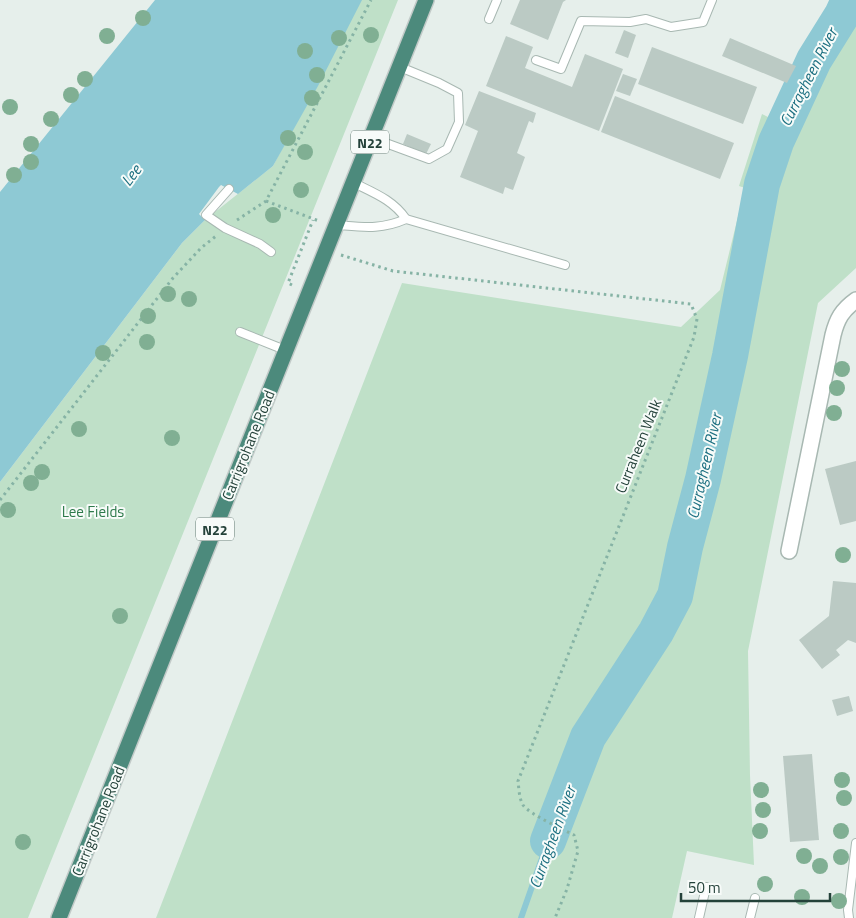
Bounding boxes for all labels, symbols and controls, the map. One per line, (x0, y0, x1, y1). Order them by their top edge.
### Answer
water label: Curragheen River (773, 22, 844, 130)
road number: N22 (351, 130, 389, 154)
water label: Lee (115, 158, 148, 191)
street label: Carrigrohane Road (215, 386, 281, 504)
street label: Curraheen Walk (609, 395, 667, 497)
water label: Curragheen River (680, 409, 728, 521)
park label: Lee Fields (62, 500, 124, 523)
road number: N22 (196, 518, 234, 540)
street label: Carrigrohane Road (65, 762, 131, 880)
water label: Curragheen River (522, 781, 582, 892)
scale bar (681, 870, 830, 902)
text: 50 m (688, 876, 721, 899)

